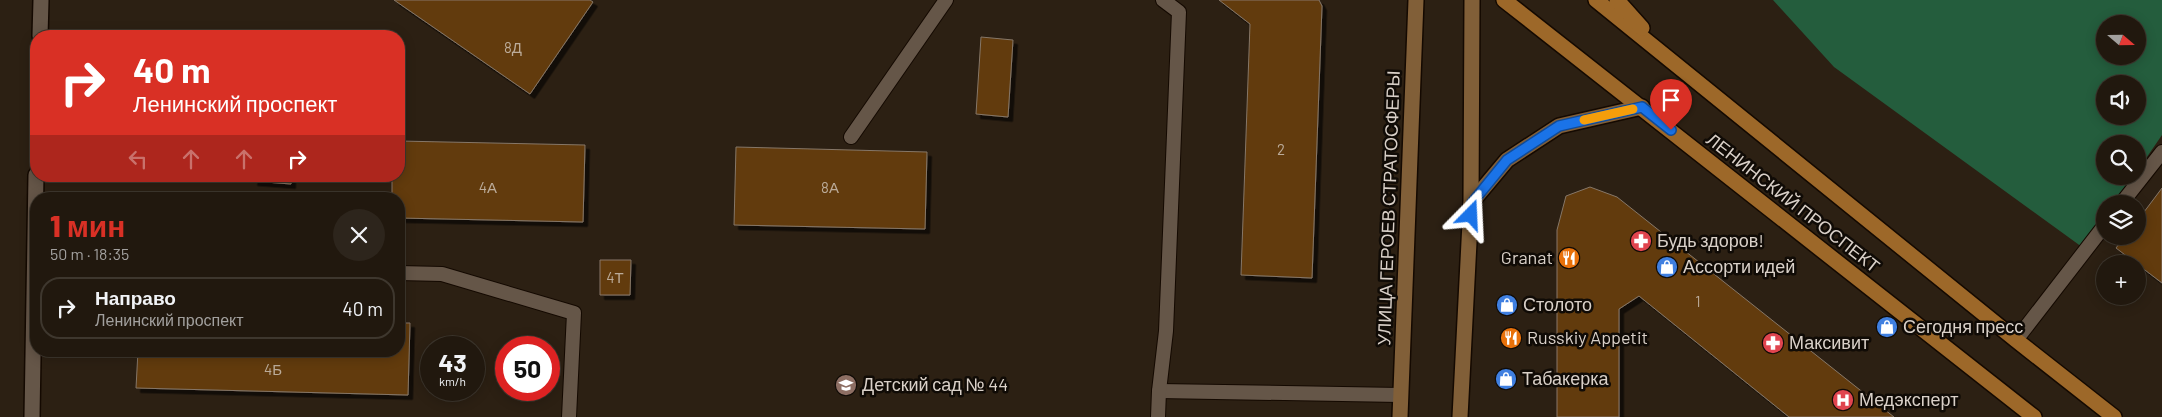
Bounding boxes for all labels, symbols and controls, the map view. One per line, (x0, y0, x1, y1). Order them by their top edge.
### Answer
north arrow (2096, 15, 2146, 65)
map controls (2096, 15, 2146, 305)
house number: 8Д (504, 38, 522, 56)
text: 40 m (133, 48, 210, 90)
icon: right (50, 50, 115, 115)
street label: УЛИЦА ГЕРОЕВ СТРАТОСФЕРЫ (1372, 70, 1404, 346)
button: sound (2096, 75, 2146, 125)
pin (1650, 79, 1692, 130)
icon: arrive (1657, 86, 1685, 114)
text: Ленинский проспект (133, 90, 337, 116)
street label: ЛЕНИНСКИЙ ПРОСПЕКТ (1703, 128, 1885, 277)
button: search (2096, 135, 2146, 185)
house number: 2 (1277, 140, 1285, 158)
icon: left (124, 145, 152, 173)
icon: ahead (177, 145, 205, 173)
icon: ahead (230, 145, 258, 173)
icon: right (283, 145, 311, 173)
house number: 4А (479, 178, 497, 196)
house number: 8А (821, 178, 839, 196)
position arrow (1444, 188, 1496, 240)
button: layers (2096, 195, 2146, 245)
text: 1 мин (50, 207, 125, 243)
button: close (333, 209, 385, 261)
pharmacy icon: Будь здоров! (1629, 229, 1653, 253)
place label: Будь здоров! (1657, 229, 1764, 251)
text: 50 m · 18:35 (50, 244, 129, 263)
place label: Granat (1501, 246, 1553, 268)
restaurant icon: Granat (1557, 246, 1581, 270)
shop icon: Ассорти идей (1655, 255, 1679, 279)
place label: Ассорти идей (1683, 255, 1795, 277)
button: + (2096, 255, 2146, 305)
house number: 4Т (606, 268, 624, 286)
text: Направо (95, 286, 176, 309)
house number: 1 (1695, 292, 1701, 310)
shop icon: Столото (1495, 293, 1519, 317)
place label: Столото (1523, 293, 1592, 315)
icon: right (52, 294, 80, 322)
text: 40 m (342, 297, 383, 320)
text: Ленинский проспект (95, 310, 244, 329)
shop icon: Сегодня пресс (1875, 315, 1899, 339)
place label: Сегодня пресс (1903, 315, 2023, 337)
restaurant icon: Russkiy Appetit (1499, 326, 1523, 350)
place label: Russkiy Appetit (1527, 326, 1648, 348)
pharmacy icon: Максивит (1761, 331, 1785, 355)
place label: Максивит (1789, 331, 1869, 353)
speed limit sign: 50 (495, 336, 560, 401)
text: 43 (438, 347, 467, 377)
house number: 4Б (264, 360, 282, 378)
shop icon: Табакерка (1494, 367, 1518, 391)
place label: Табакерка (1522, 367, 1609, 389)
school or university icon: Детский сад № 44 (834, 373, 858, 397)
place label: Детский сад № 44 (862, 373, 1008, 395)
text: km/h (439, 374, 466, 388)
hospital icon: Медэксперт (1831, 388, 1855, 412)
place label: Медэксперт (1859, 388, 1958, 410)

